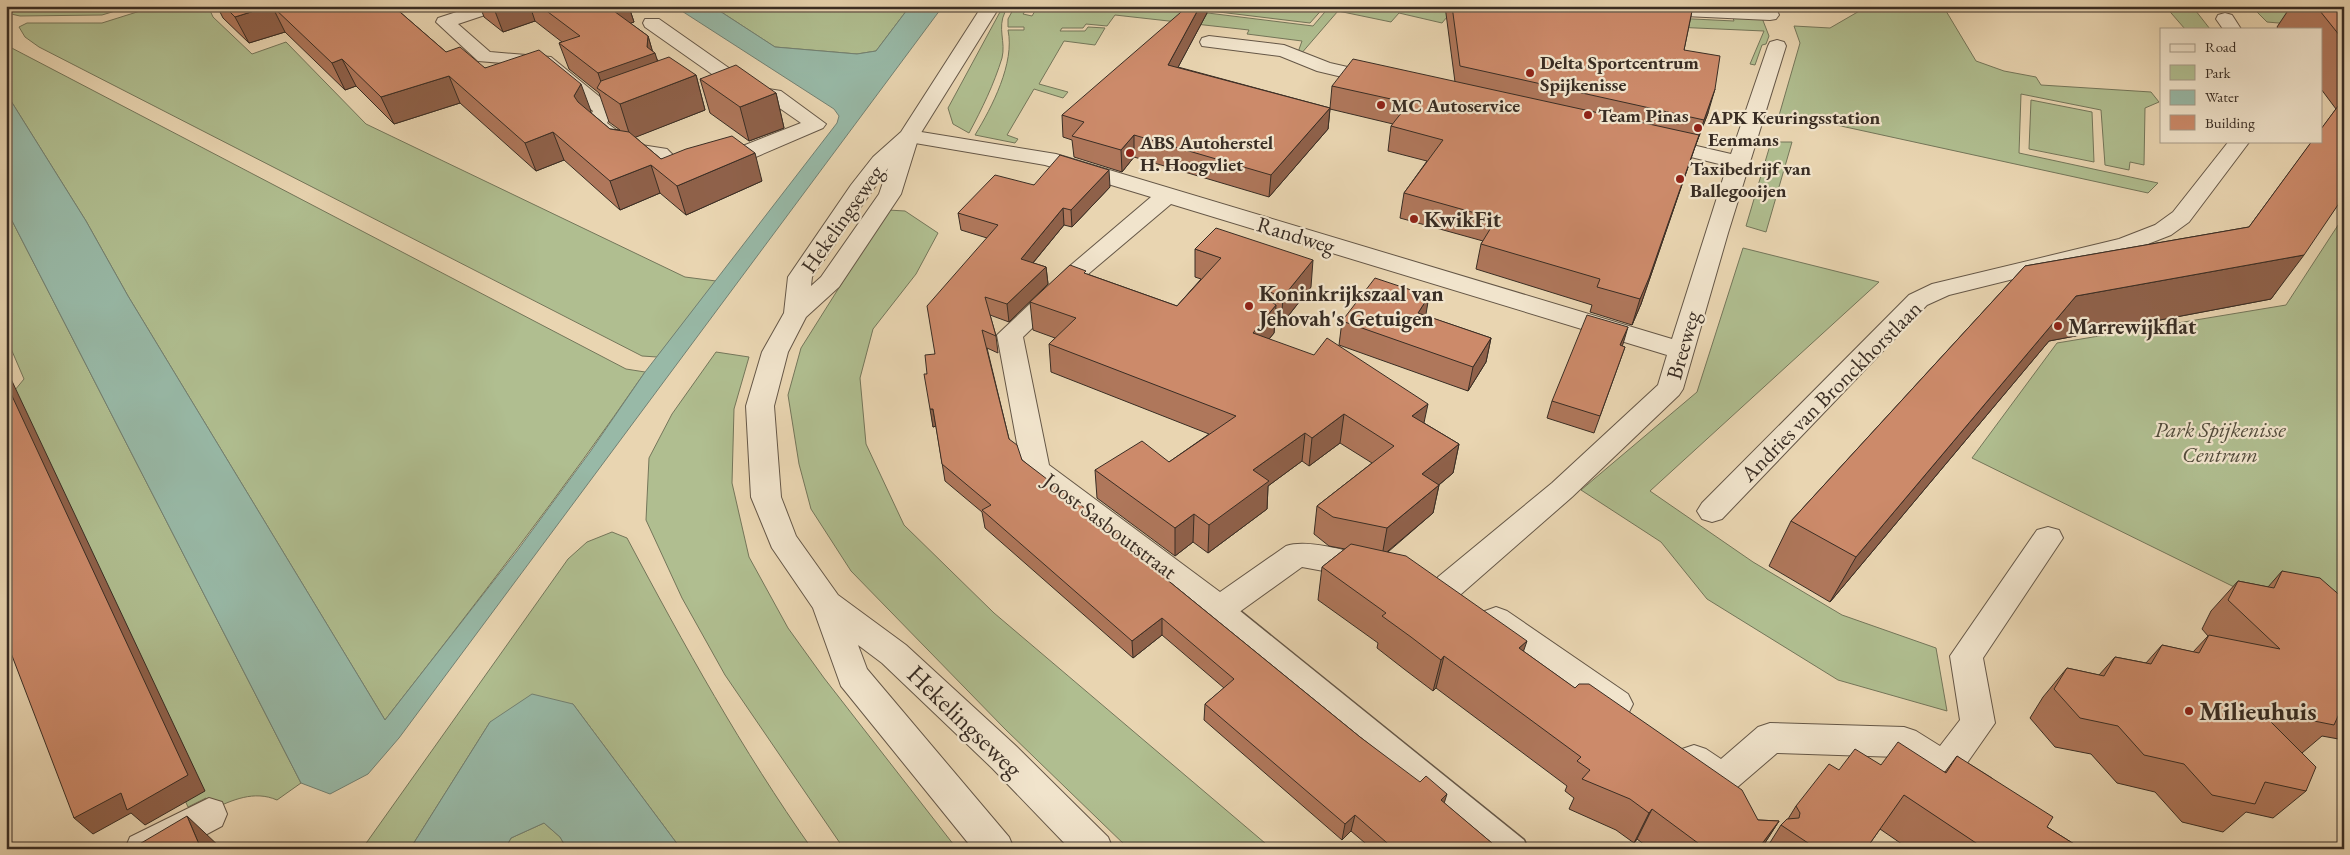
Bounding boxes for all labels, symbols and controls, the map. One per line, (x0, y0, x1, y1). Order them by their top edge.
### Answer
legend (2160, 28, 2322, 142)
text: Road (2205, 37, 2237, 56)
place label: Delta Sportcentrum Spijkenisse (1540, 50, 1699, 97)
text: Park (2205, 63, 2232, 82)
marker: Delta Sportcentrum Spijkenisse (1524, 67, 1536, 79)
text: Water (2205, 87, 2239, 106)
place label: MC Autoservice (1391, 93, 1520, 118)
marker: MC Autoservice (1375, 99, 1387, 111)
place label: Team Pinas (1598, 103, 1689, 128)
place label: APK Keuringsstation Eenmans (1707, 105, 1881, 152)
marker: Team Pinas (1582, 109, 1594, 121)
text: Building (2205, 113, 2255, 132)
marker: APK Keuringsstation Eenmans (1692, 122, 1704, 134)
place label: ABS Autoherstel H. Hoogvliet (1139, 130, 1274, 177)
marker: ABS Autoherstel H. Hoogvliet (1124, 147, 1136, 159)
place label: Taxibedrijf van Ballegooijen (1690, 156, 1811, 203)
street label: Hekelingseweg (794, 159, 890, 279)
marker: Taxibedrijf van Ballegooijen (1674, 173, 1686, 185)
place label: KwikFit (1424, 205, 1502, 234)
street label: Randweg (1254, 209, 1339, 261)
marker: KwikFit (1408, 213, 1420, 225)
place label: Koninkrijkszaal van Jehovah's Getuigen (1257, 279, 1444, 333)
street label: Andries van Bronckhorstlaan (1733, 294, 1928, 489)
marker: Koninkrijkszaal van Jehovah's Getuigen (1243, 300, 1255, 312)
street label: Breeweg (1659, 307, 1707, 383)
place label: Marrewijkflat (2068, 312, 2197, 341)
marker: Marrewijkflat (2052, 320, 2064, 332)
park label: Park Spijkenisse Centrum (2154, 415, 2286, 469)
street label: Joost Sasboutstraat (1036, 465, 1183, 586)
street label: Hekelingseweg (900, 657, 1031, 785)
place label: Milieuhuis (2199, 694, 2317, 728)
marker: Milieuhuis (2183, 705, 2195, 717)

